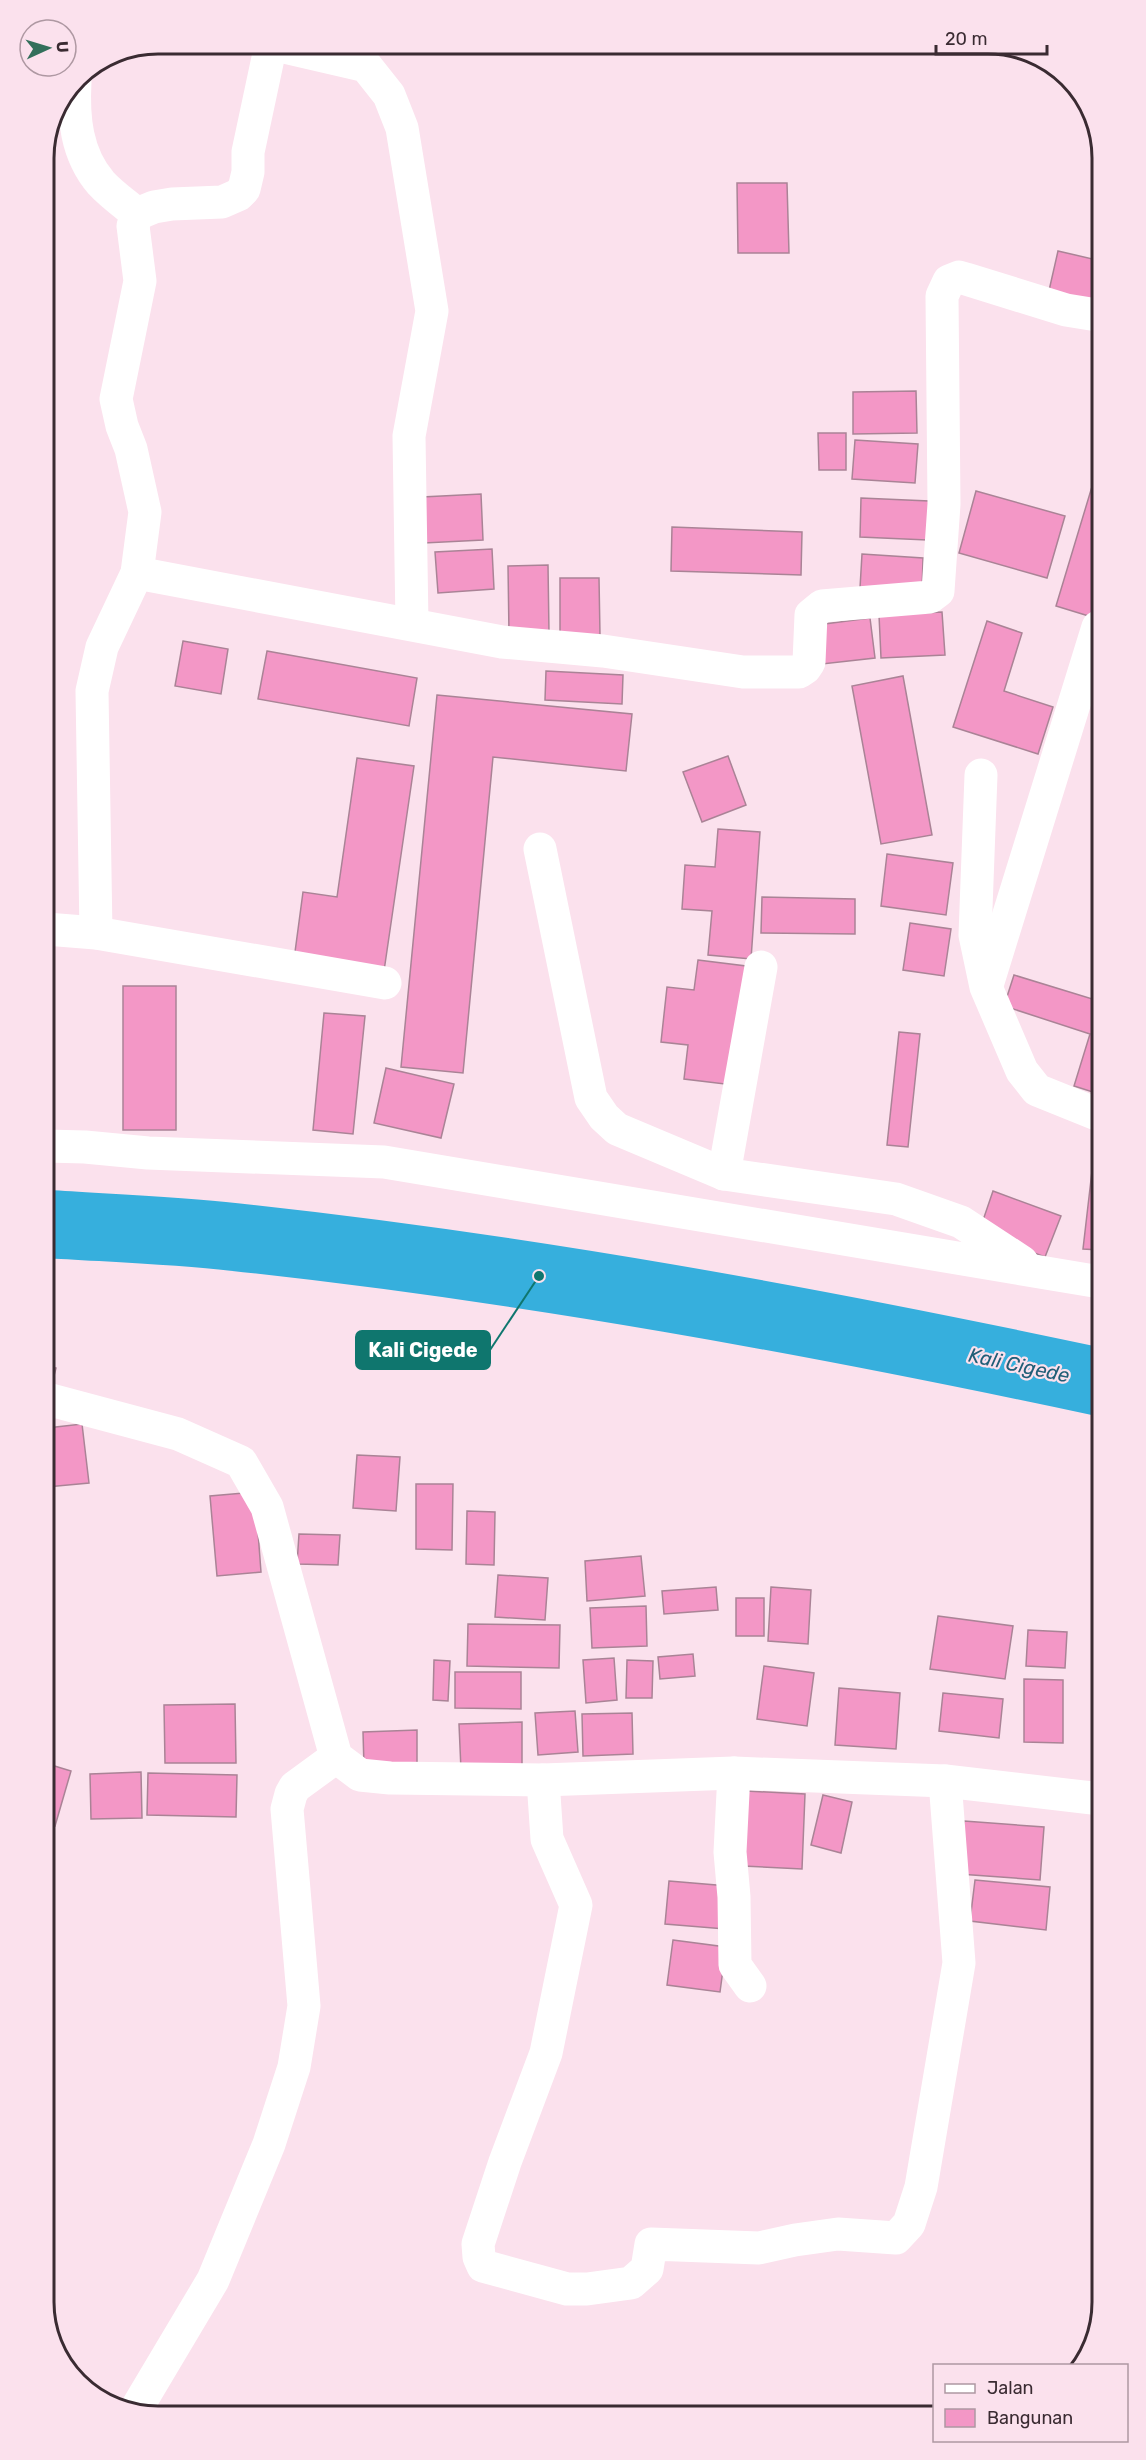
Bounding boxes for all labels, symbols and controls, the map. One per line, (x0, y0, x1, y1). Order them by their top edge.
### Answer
north arrow (18, 18, 78, 78)
scale bar (936, 18, 1047, 56)
text: 20 m (945, 28, 987, 50)
text: U (53, 41, 72, 53)
callout: Kali Cigede (356, 1331, 490, 1369)
text: Kali Cigede (368, 1338, 478, 1362)
water label: Kali Cigede (966, 1343, 1072, 1387)
legend (933, 2364, 1128, 2442)
text: Jalan (987, 2377, 1034, 2399)
text: Bangunan (987, 2407, 1073, 2429)

